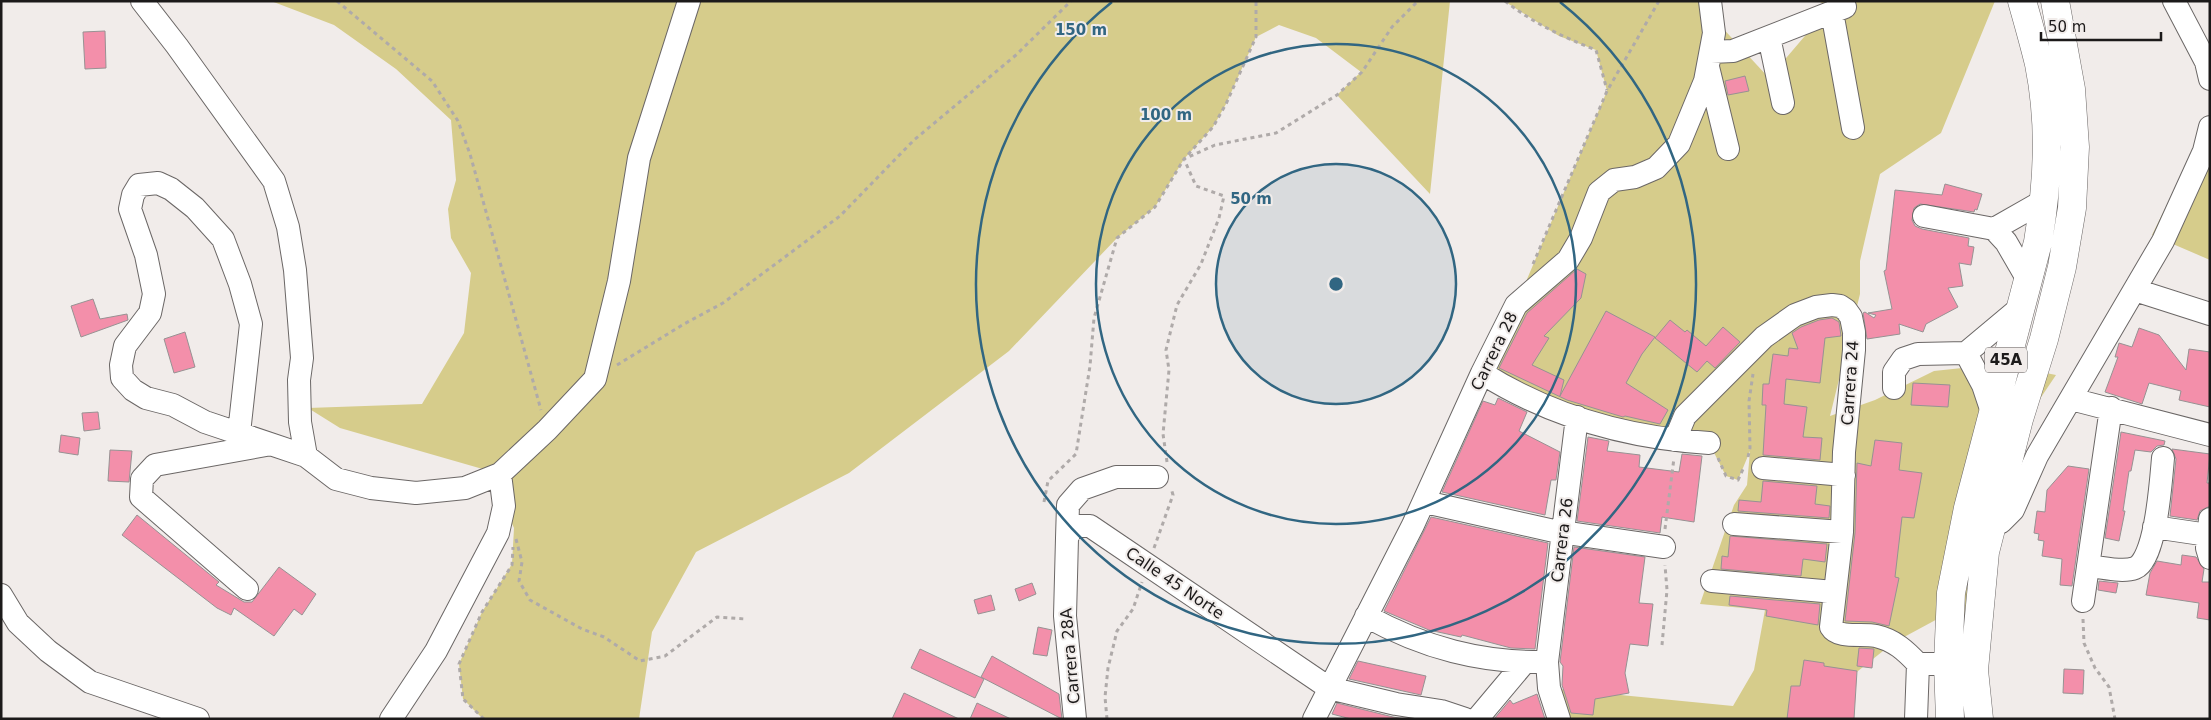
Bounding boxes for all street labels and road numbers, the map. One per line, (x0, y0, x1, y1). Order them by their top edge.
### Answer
street label: Carrera 28 (1467, 309, 1521, 393)
street label: Carrera 24 (1838, 340, 1862, 426)
road number: 45A (1985, 348, 2027, 372)
street label: Carrera 26 (1547, 497, 1577, 583)
street label: Calle 45 Norte (1122, 543, 1228, 623)
street label: Carrera 28A (1056, 607, 1084, 705)

